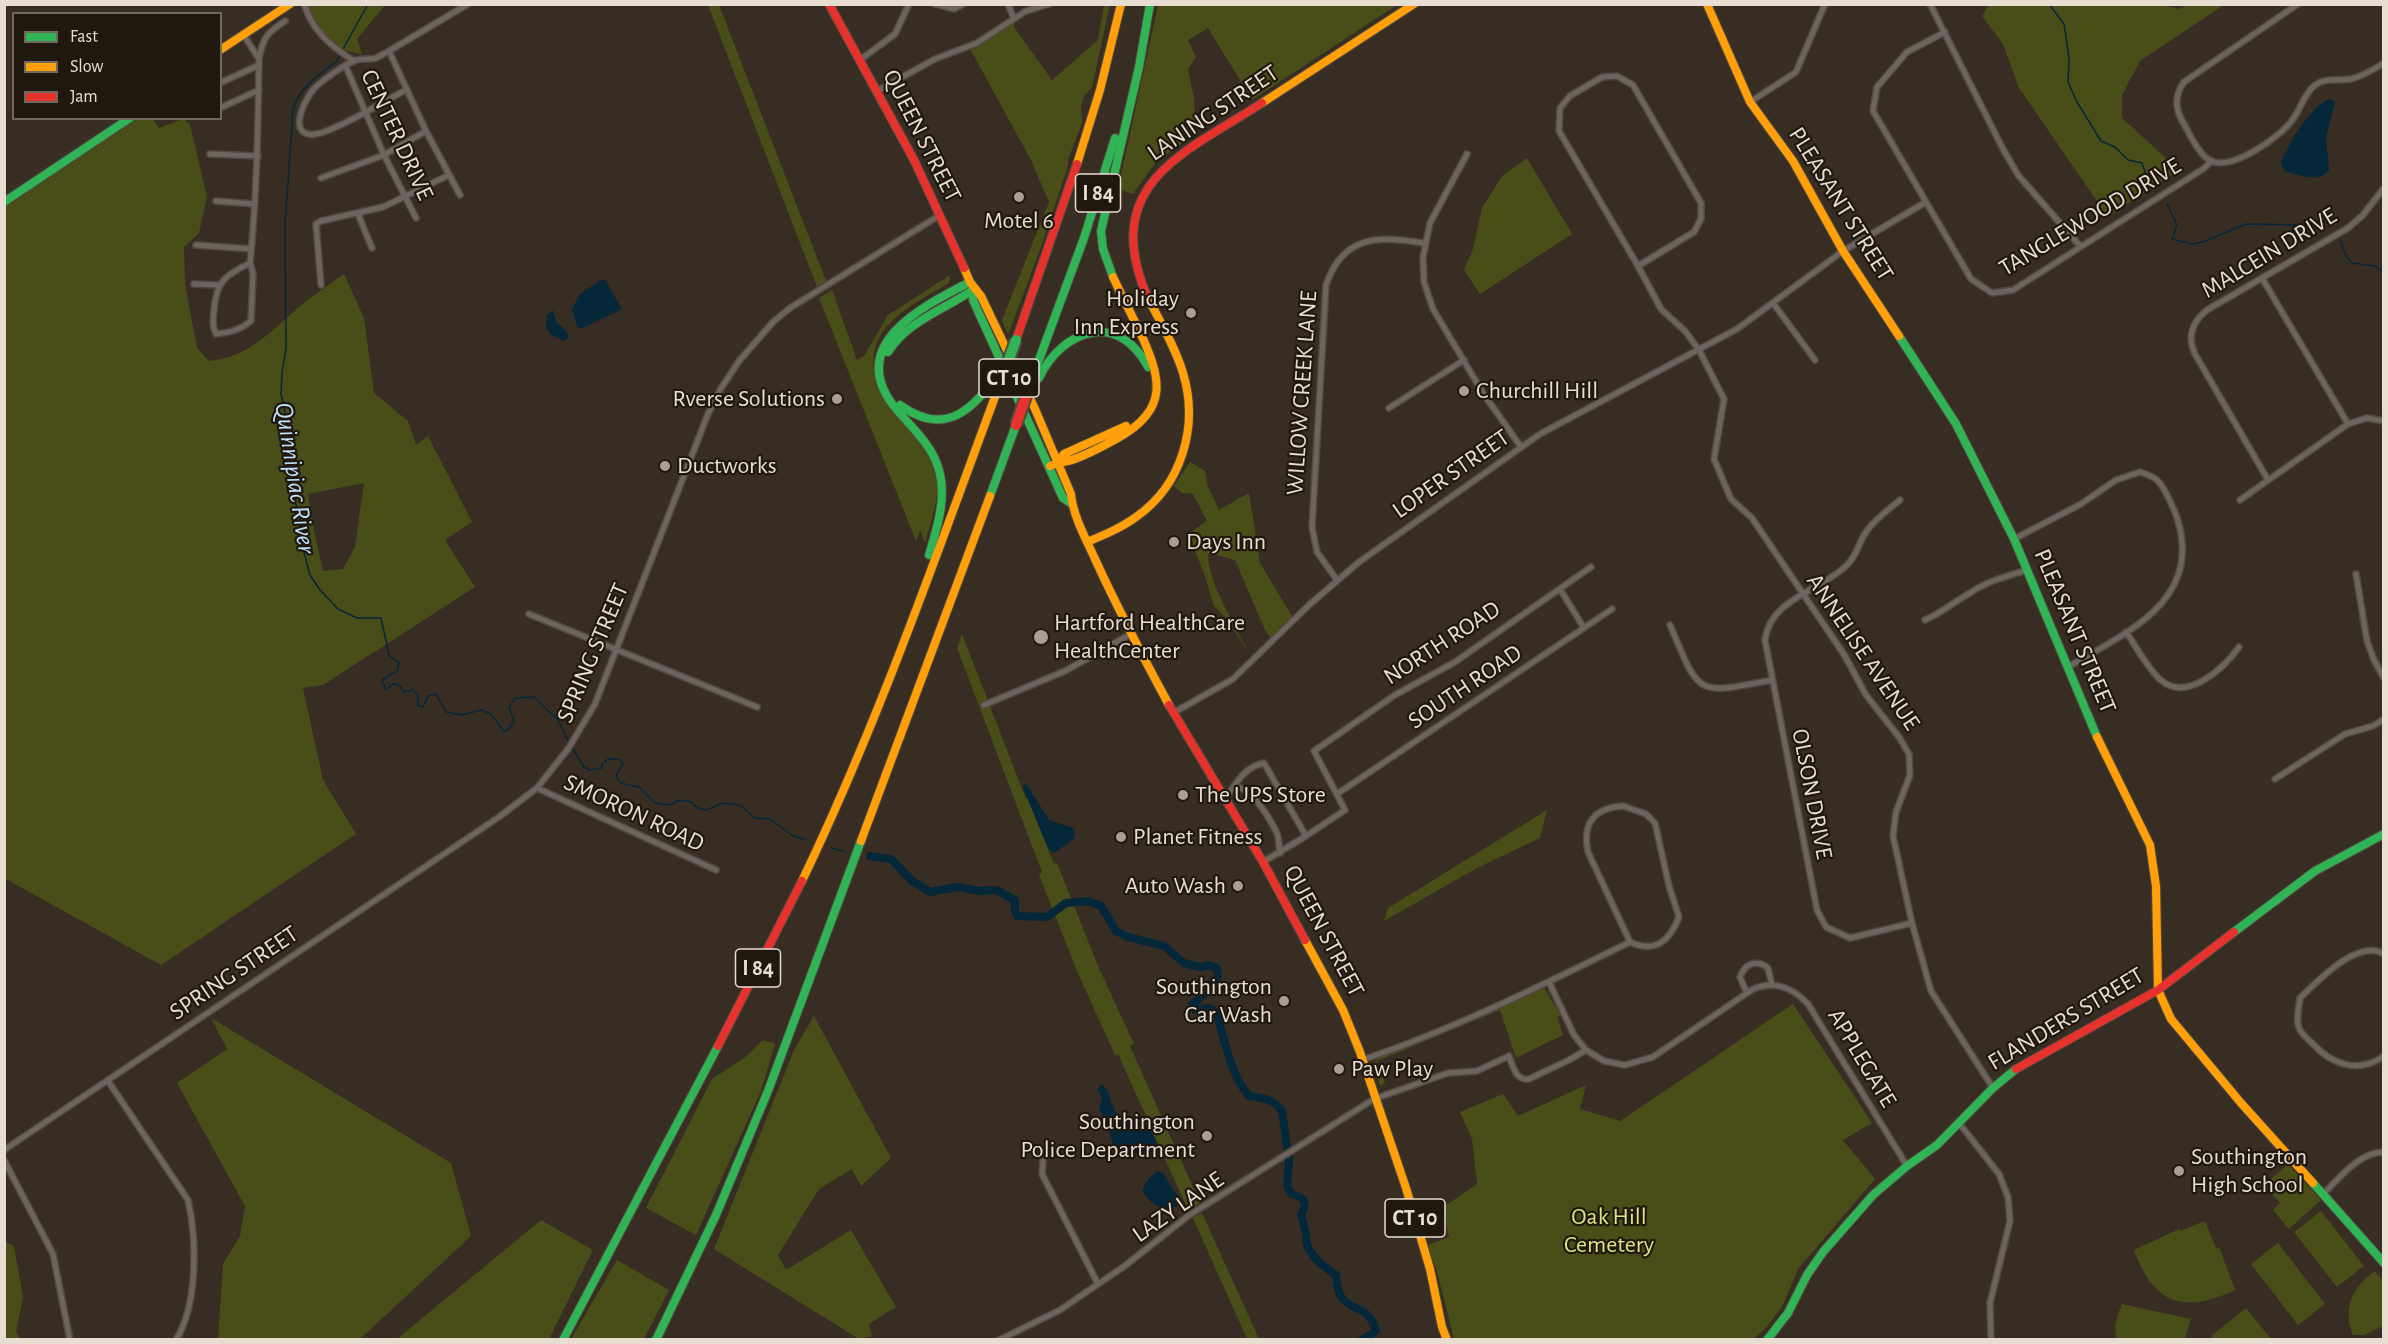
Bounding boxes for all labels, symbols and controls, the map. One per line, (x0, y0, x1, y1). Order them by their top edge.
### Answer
legend (12, 12, 222, 120)
text: Fast (70, 28, 98, 46)
text: Slow (70, 58, 103, 76)
street label: LANING STREET (1142, 59, 1284, 167)
street label: CENTER DRIVE (354, 65, 440, 205)
street label: QUEEN STREET (876, 65, 968, 207)
text: Jam (70, 88, 98, 106)
street label: PLEASANT STREET (1782, 122, 1900, 286)
street label: TANGLEWOOD DRIVE (1994, 151, 2186, 283)
road number: I 84 (1076, 174, 1120, 212)
marker: Motel 6 (1012, 190, 1026, 204)
street label: MALCEIN DRIVE (2196, 201, 2342, 305)
place label: Motel 6 (984, 207, 1054, 235)
place label: Holiday Inn Express (1074, 285, 1179, 341)
street label: WILLOW CREEK LANE (1280, 290, 1324, 496)
marker: Holiday Inn Express (1184, 306, 1198, 320)
road number: CT 10 (979, 359, 1039, 397)
place label: Churchill Hill (1476, 377, 1598, 405)
marker: Churchill Hill (1457, 384, 1471, 398)
place label: Rverse Solutions (673, 385, 825, 413)
marker: Rverse Solutions (830, 392, 844, 406)
water label: Quinnipiac River (268, 400, 322, 556)
street label: LOPER STREET (1387, 423, 1515, 525)
place label: Ductworks (677, 452, 777, 480)
marker: Ductworks (658, 459, 672, 473)
place label: Days Inn (1186, 528, 1266, 556)
marker: Days Inn (1167, 535, 1181, 549)
street label: PLEASANT STREET (2027, 544, 2123, 718)
street label: ANNELISE AVENUE (1800, 568, 1926, 736)
street label: SPRING STREET (551, 579, 635, 727)
street label: NORTH ROAD (1378, 595, 1506, 691)
place label: Hartford HealthCare HealthCenter (1054, 609, 1245, 665)
marker: Hartford HealthCare HealthCenter (1032, 628, 1050, 646)
street label: SOUTH ROAD (1403, 638, 1527, 736)
street label: OLSON DRIVE (1785, 726, 1839, 862)
street label: SMORON ROAD (559, 768, 709, 858)
place label: The UPS Store (1195, 781, 1326, 809)
marker: The UPS Store (1176, 788, 1190, 802)
place label: Planet Fitness (1133, 823, 1262, 851)
marker: Planet Fitness (1114, 830, 1128, 844)
street label: QUEEN STREET (1277, 860, 1371, 1002)
place label: Auto Wash (1125, 872, 1226, 900)
marker: Auto Wash (1231, 879, 1245, 893)
street label: SPRING STREET (164, 919, 304, 1027)
road number: I 84 (736, 949, 780, 987)
street label: FLANDERS STREET (1983, 961, 2149, 1077)
place label: Southington Car Wash (1156, 973, 1272, 1029)
marker: Southington Car Wash (1277, 994, 1291, 1008)
street label: APPLEGATE (1821, 1003, 1903, 1113)
place label: Paw Play (1351, 1055, 1433, 1083)
marker: Paw Play (1332, 1062, 1346, 1076)
place label: Southington Police Department (1020, 1108, 1195, 1164)
marker: Southington Police Department (1200, 1129, 1214, 1143)
place label: Southington High School (2191, 1143, 2307, 1199)
marker: Southington High School (2172, 1164, 2186, 1178)
street label: LAZY LANE (1127, 1165, 1229, 1249)
road number: CT 10 (1385, 1199, 1445, 1237)
park label: Oak Hill Cemetery (1564, 1203, 1654, 1259)

